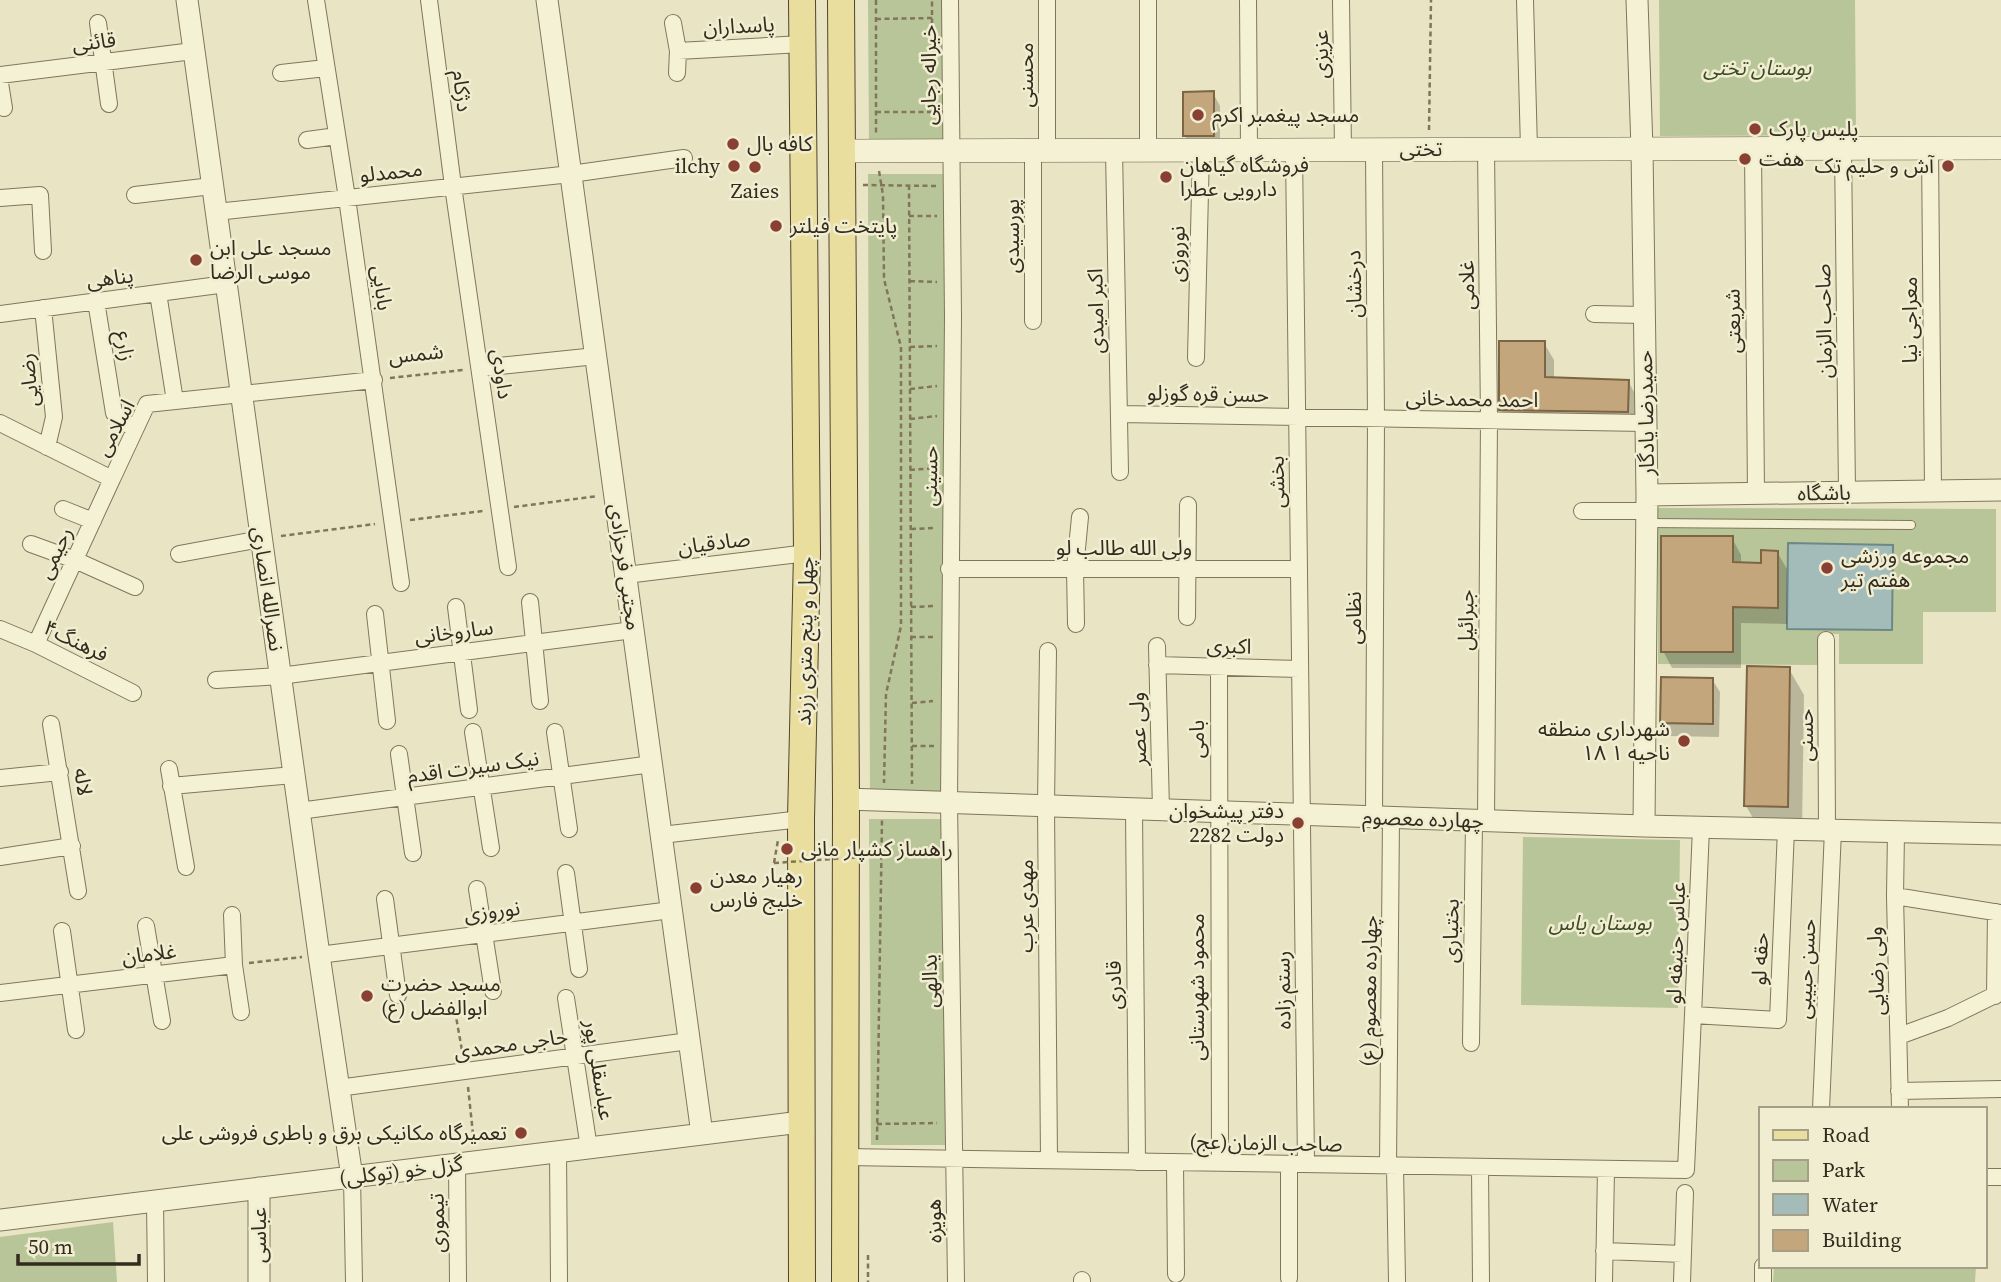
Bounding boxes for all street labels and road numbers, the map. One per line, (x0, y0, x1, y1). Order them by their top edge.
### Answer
street label: پاسداران (702, 9, 775, 42)
street label: قائنی (70, 24, 117, 59)
street label: خیراله رجایی (914, 25, 943, 125)
street label: عزیزی (1306, 30, 1335, 78)
street label: محسنی (1011, 43, 1040, 107)
street label: دژکام (444, 68, 479, 114)
street label: تختی (1400, 134, 1442, 163)
street label: محمدلو (358, 154, 424, 189)
street label: پورسیدی (997, 199, 1026, 273)
street label: نوروزی (1162, 226, 1191, 282)
street label: درخشان (1338, 250, 1369, 318)
street label: پناهی (85, 260, 135, 295)
street label: غلامی (1452, 260, 1481, 310)
street label: بابایی (365, 263, 400, 312)
street label: صاحب الزمان (1808, 263, 1839, 379)
street label: اکبر امیدی (1080, 268, 1111, 354)
street label: معراجی نیا (1895, 276, 1924, 364)
street label: شریعتی (1717, 288, 1748, 354)
street label: زارع (108, 329, 142, 363)
street label: شمس (387, 336, 445, 371)
street label: داودی (485, 347, 520, 401)
street label: حمیدرضا یادگار (1630, 350, 1661, 477)
street label: رضایی (11, 352, 46, 408)
street label: حسن قره گوزلو (1147, 378, 1269, 409)
street label: احمد محمدخانی (1405, 383, 1539, 414)
street label: اسلامی (88, 394, 142, 461)
street label: حسینی (914, 445, 945, 507)
street label: بخشی (1262, 456, 1291, 508)
street label: باشگاه (1797, 478, 1851, 507)
street label: مجتبی فرحزادی (602, 502, 649, 632)
street label: رحیمی (30, 522, 79, 584)
street label: صادقیان (676, 524, 752, 561)
street label: نصرالله انصاری (245, 525, 292, 653)
street label: ولی الله طالب لو (1056, 533, 1192, 562)
street label: چهل و پنج متری زرند (789, 556, 821, 726)
street label: جبرائیل (1450, 589, 1481, 651)
street label: نظامی (1339, 591, 1368, 645)
street label: فرهنگ۴ (39, 612, 113, 669)
street label: ساروخانی (413, 612, 495, 651)
street label: اکبری (1206, 630, 1252, 661)
street label: ولی عصر (1122, 692, 1153, 768)
street label: حسنی (1791, 709, 1820, 761)
street label: بامی (1182, 720, 1211, 758)
street label: نیک سیرت اقدم (405, 743, 541, 792)
street label: لاله (67, 766, 100, 798)
street label: چهارده معصوم (1362, 802, 1484, 837)
street label: مهدی عرب (1011, 859, 1040, 953)
street label: عباس حنیفه لو (1659, 881, 1692, 1005)
street label: نوروزی (462, 893, 522, 928)
street label: بختیاری (1435, 899, 1466, 963)
street label: محمود شهرستانی (1182, 913, 1211, 1061)
street label: چهارده معصوم (ع) (1353, 915, 1386, 1067)
street label: حسن حبیبی (1788, 918, 1823, 1020)
street label: ولی رضایی (1859, 926, 1892, 1016)
street label: حقه لو (1744, 932, 1775, 986)
street label: غلامان (120, 936, 178, 971)
street label: رستم زاده (1267, 950, 1299, 1030)
street label: یدالهی (915, 954, 944, 1008)
street label: قادری (1099, 960, 1128, 1010)
street label: عباسقلی پور (577, 1017, 622, 1122)
street label: حاجی محمدی (452, 1021, 570, 1066)
street label: صاحب الزمان(عج) (1189, 1127, 1343, 1159)
street label: گزل خو (توکلی) (337, 1148, 465, 1192)
street label: تیموری (421, 1193, 452, 1253)
street label: هویزه (919, 1199, 948, 1243)
street label: عباسی (244, 1207, 273, 1263)

